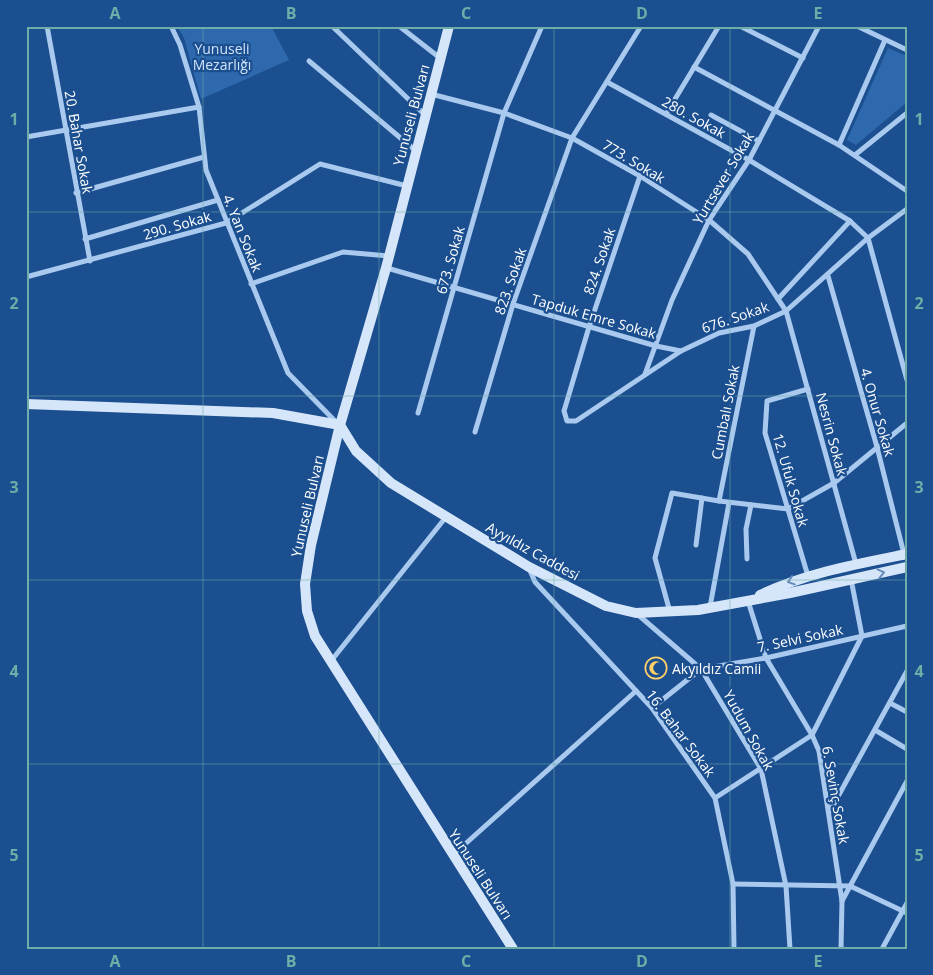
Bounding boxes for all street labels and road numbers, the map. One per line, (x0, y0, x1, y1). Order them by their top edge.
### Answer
street label: Yunuseli Bulvarı (388, 62, 434, 168)
street label: 20. Bahar Sokak (61, 89, 98, 196)
street label: 280. Sokak (659, 92, 730, 143)
street label: Yurtsever Sokak (688, 128, 758, 228)
street label: 773. Sokak (599, 135, 669, 187)
street label: 4. Yan Sokak (219, 192, 267, 275)
street label: 290. Sokak (141, 206, 214, 244)
street label: 673. Sokak (431, 223, 469, 296)
street label: 824. Sokak (579, 224, 620, 297)
street label: 823. Sokak (490, 244, 531, 317)
street label: Tapduk Emre Sokak (530, 289, 659, 343)
street label: 676. Sokak (699, 296, 772, 337)
street label: Cumbalı Sokak (707, 362, 744, 461)
street label: 4. Onur Sokak (856, 365, 900, 459)
street label: Nesrin Sokak (812, 390, 852, 478)
street label: 12. Ufuk Sokak (769, 431, 814, 530)
street label: Yunuseli Bulvarı (286, 453, 328, 559)
street label: Ayyıldız Caddesi (483, 517, 583, 585)
street label: 7. Selvi Sokak (755, 620, 845, 656)
street label: 16. Bahar Sokak (642, 686, 720, 781)
street label: Yudum Sokak (719, 687, 779, 774)
street label: 6. Sevinç Sokak (818, 745, 854, 846)
street label: Yunuseli Bulvarı (445, 825, 517, 923)

